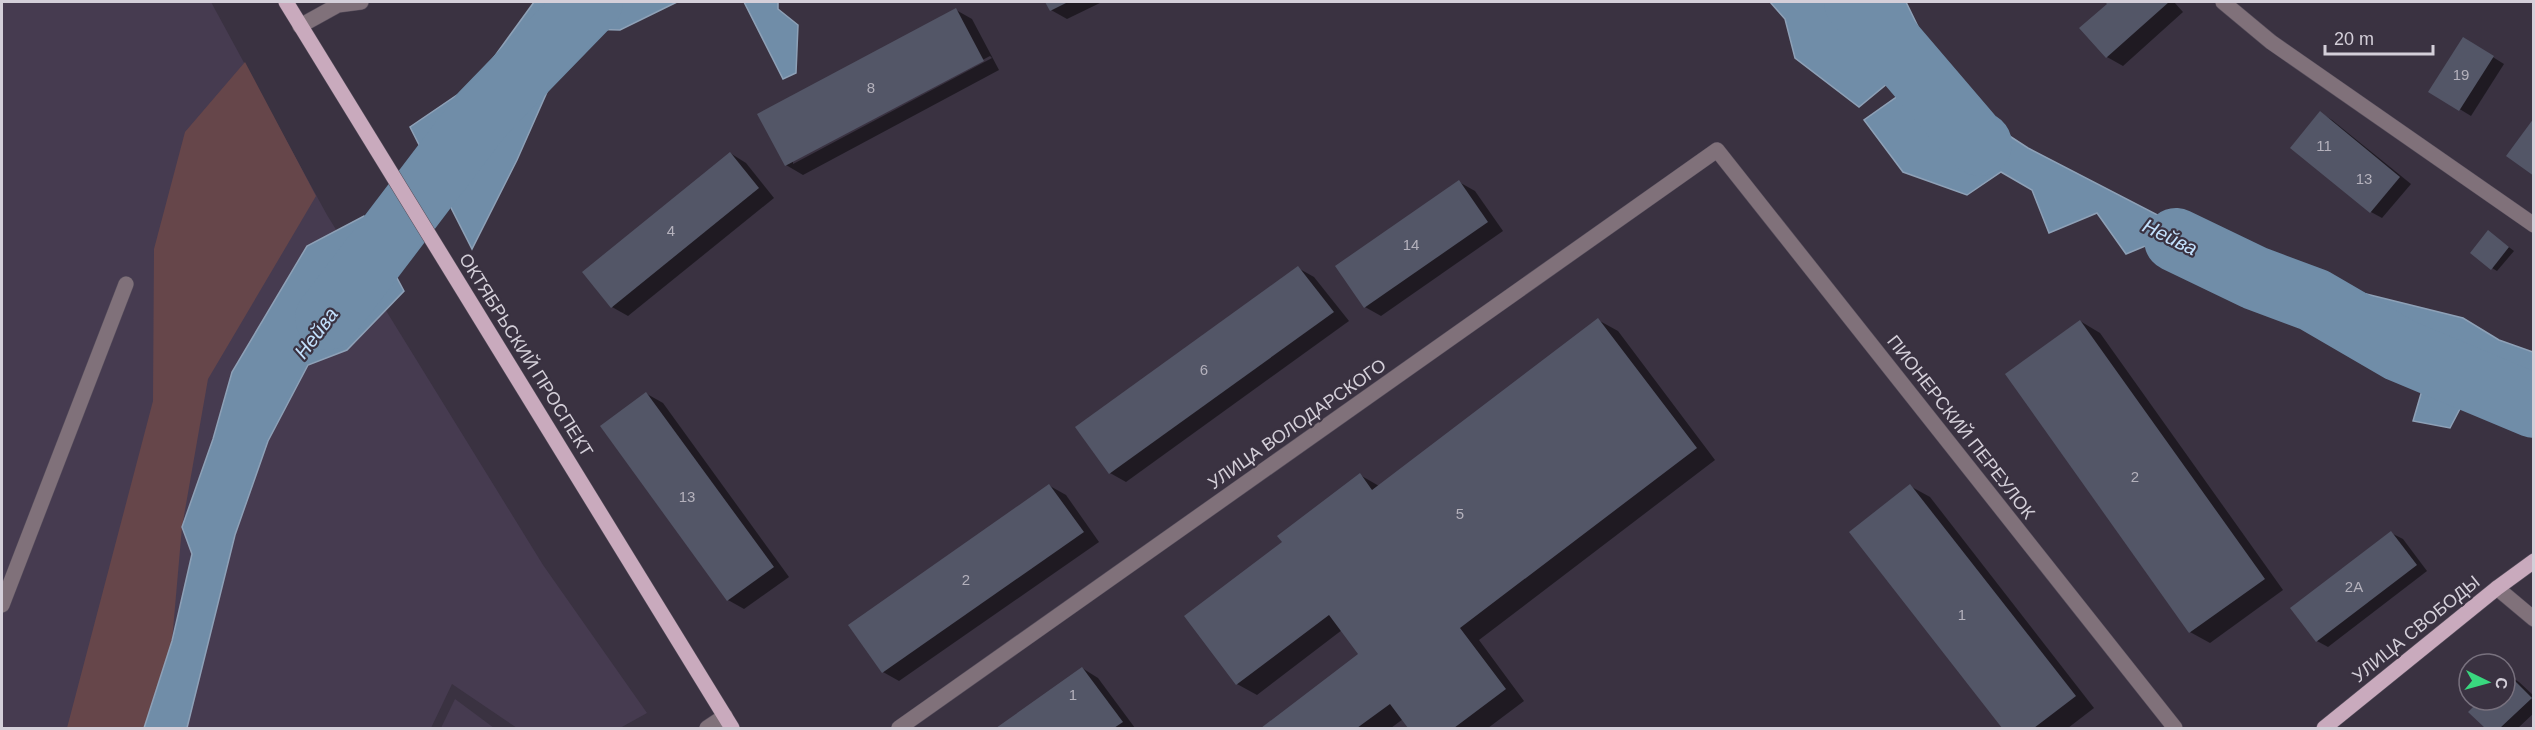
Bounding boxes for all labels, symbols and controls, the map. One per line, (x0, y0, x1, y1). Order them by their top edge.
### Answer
scale bar (2325, 18, 2433, 56)
text: 20 m (2334, 29, 2374, 49)
house number: 19 (2453, 66, 2469, 83)
house number: 8 (867, 79, 875, 96)
house number: 11 (2316, 137, 2332, 154)
house number: 13 (2356, 170, 2372, 187)
water label: Нейва (2139, 214, 2201, 260)
house number: 4 (667, 222, 675, 239)
house number: 14 (1403, 236, 1419, 253)
street label: ОКТЯБРЬСКИЙ ПРОСПЕКТ (455, 249, 598, 460)
water label: Нейва (290, 303, 342, 363)
street label: ПИОНЕРСКИЙ ПЕРЕУЛОК (1883, 331, 2040, 523)
street label: УЛИЦА ВОЛОДАРСКОГО (1204, 355, 1390, 493)
house number: 6 (1200, 361, 1208, 378)
house number: 2 (2131, 468, 2139, 485)
house number: 13 (679, 488, 695, 505)
house number: 5 (1456, 505, 1464, 522)
house number: 2 (962, 571, 970, 588)
street label: УЛИЦА СВОБОДЫ (2348, 572, 2484, 686)
house number: 2А (2345, 578, 2363, 595)
house number: 1 (1958, 606, 1966, 623)
north arrow (2457, 652, 2517, 712)
text: С (2492, 677, 2510, 690)
house number: 1 (1069, 686, 1077, 703)

